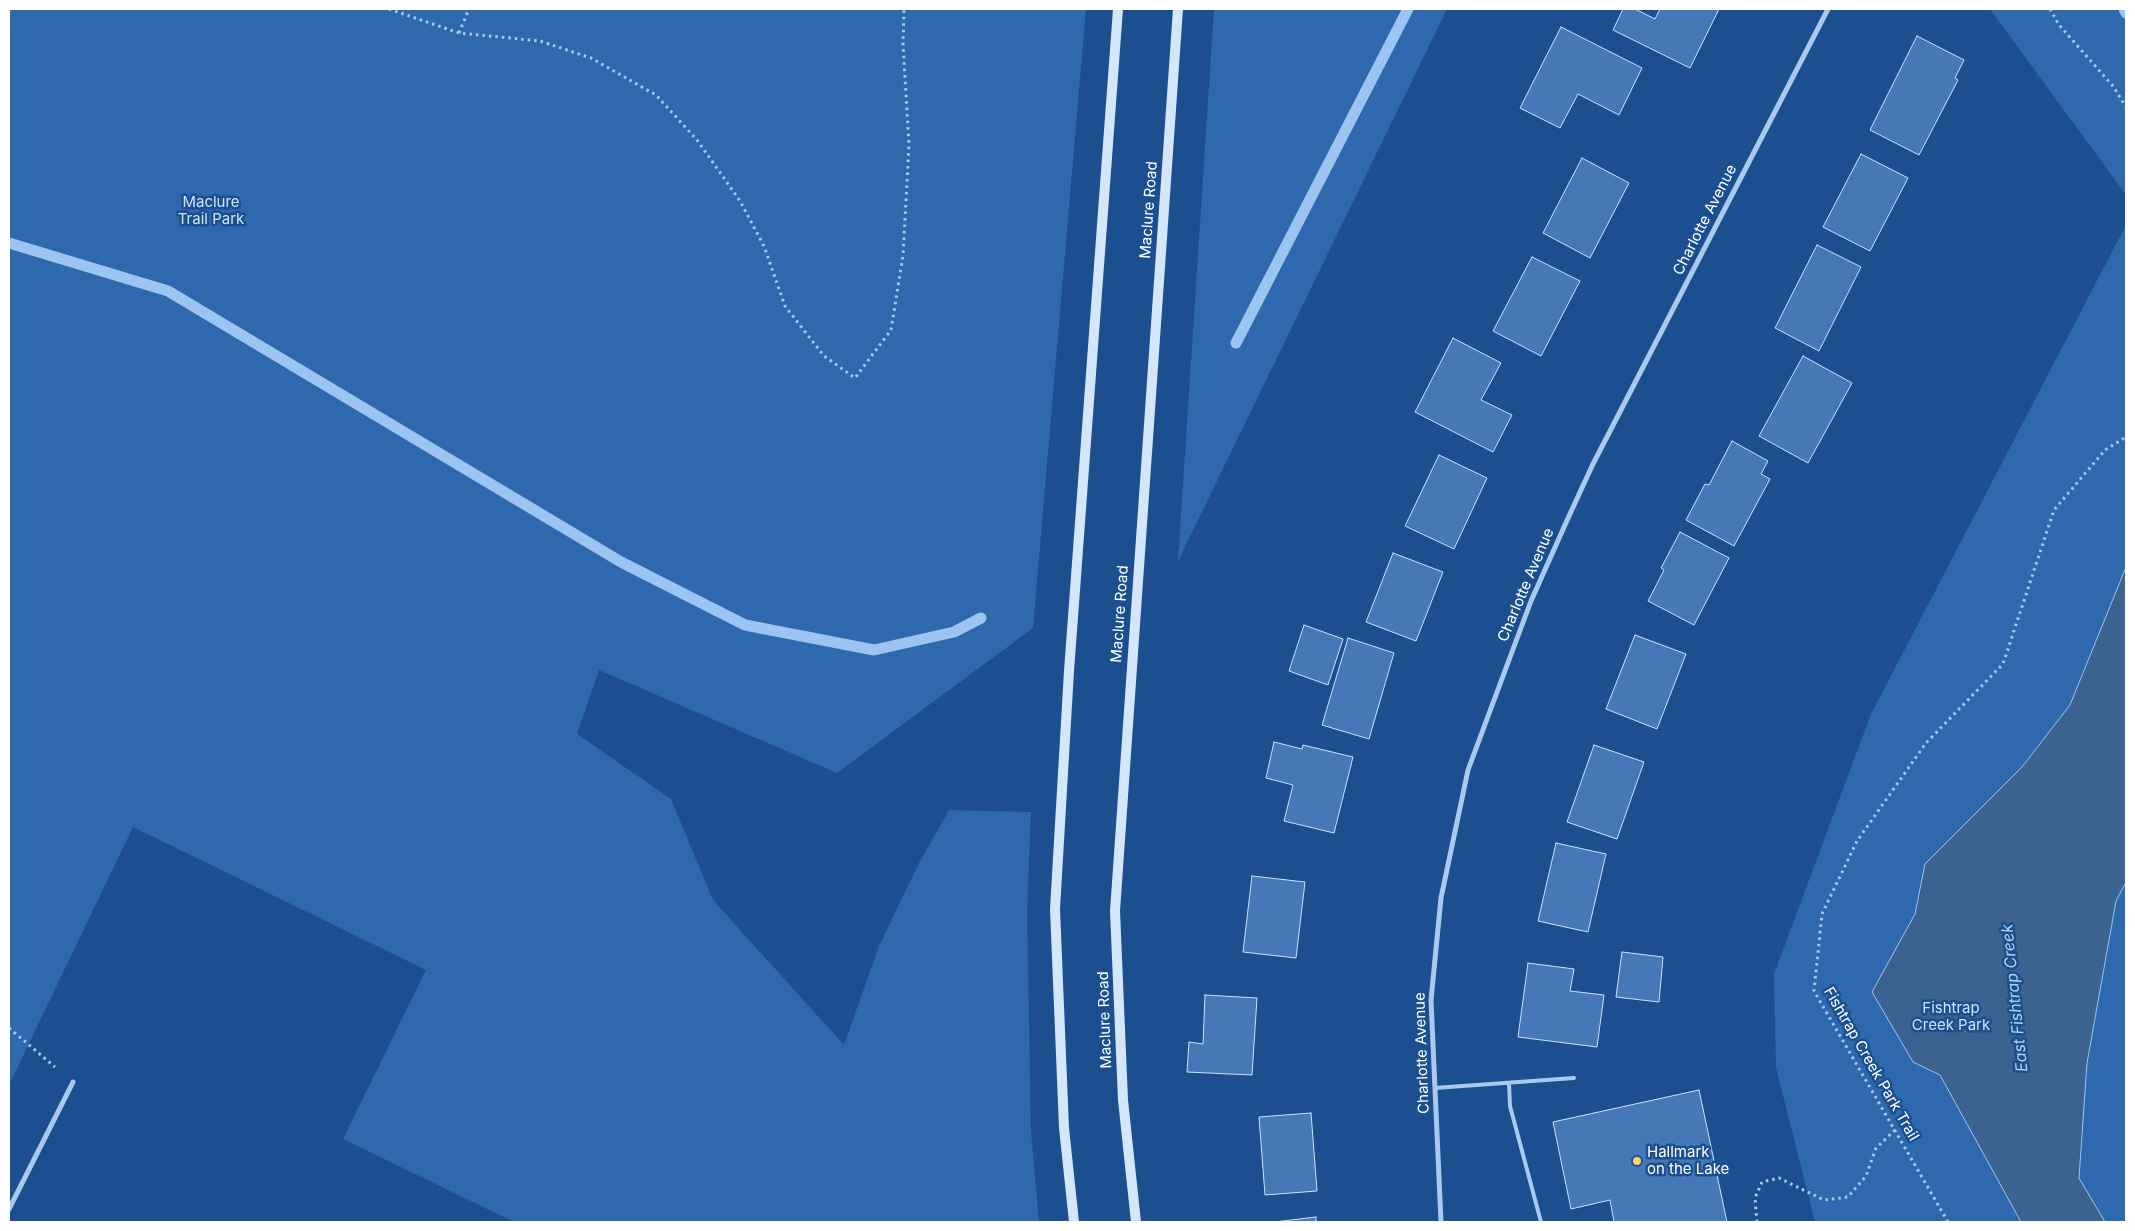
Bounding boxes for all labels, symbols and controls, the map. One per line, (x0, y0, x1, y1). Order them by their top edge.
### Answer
street label: Maclure Road (1137, 161, 1161, 259)
street label: Charlotte Avenue (1669, 162, 1741, 278)
park label: Maclure Trail Park (178, 193, 244, 228)
street label: Charlotte Avenue (1494, 525, 1558, 645)
street label: Maclure Road (1108, 565, 1132, 663)
water label: East Fishtrap Creek (1998, 923, 2032, 1073)
street label: Maclure Road (1094, 971, 1116, 1069)
street label: Fishtrap Creek Park Trail (1820, 984, 1922, 1144)
street label: Charlotte Avenue (1411, 992, 1433, 1114)
park label: Fishtrap Creek Park (1912, 999, 1990, 1034)
place label: Hallmark on the Lake (1647, 1143, 1729, 1178)
marker: Hallmark on the Lake (1631, 1155, 1643, 1167)

